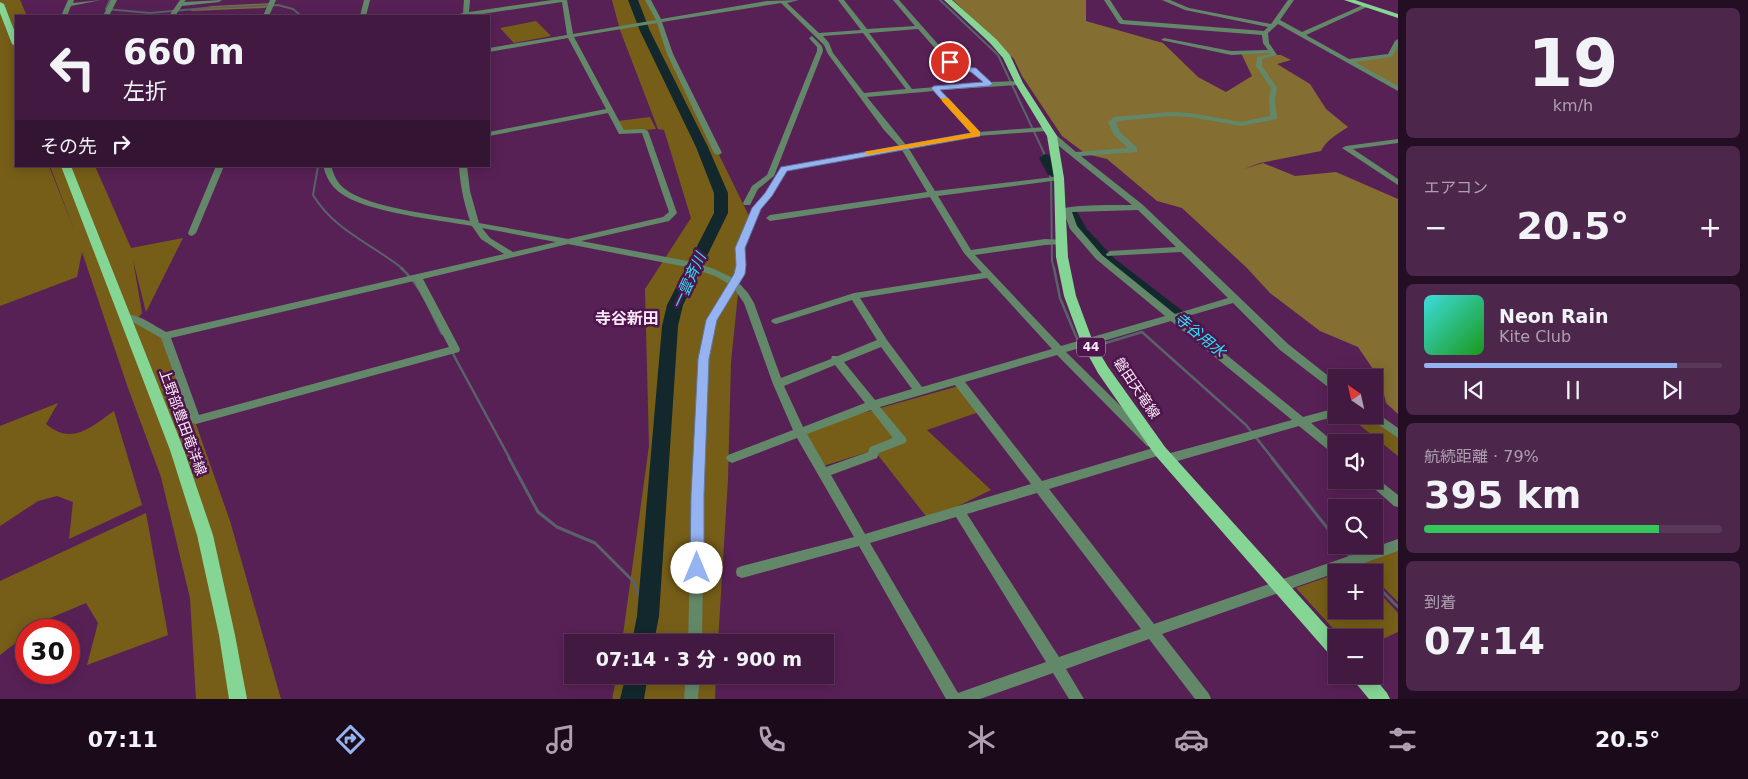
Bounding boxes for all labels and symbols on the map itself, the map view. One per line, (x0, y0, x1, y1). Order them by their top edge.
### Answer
pin (929, 41, 971, 83)
water label: 一雲斉川 (668, 248, 711, 312)
district label: 寺谷新田 (595, 309, 659, 328)
water label: 寺谷用水 (1171, 309, 1231, 362)
road number: 44 (1077, 338, 1105, 357)
street label: 磐田天竜線 (1111, 355, 1163, 421)
street label: 上野部豊田竜洋線 (156, 367, 210, 477)
north arrow (1328, 369, 1382, 424)
position arrow (670, 541, 722, 593)
speed limit sign: 30 (15, 619, 80, 684)

